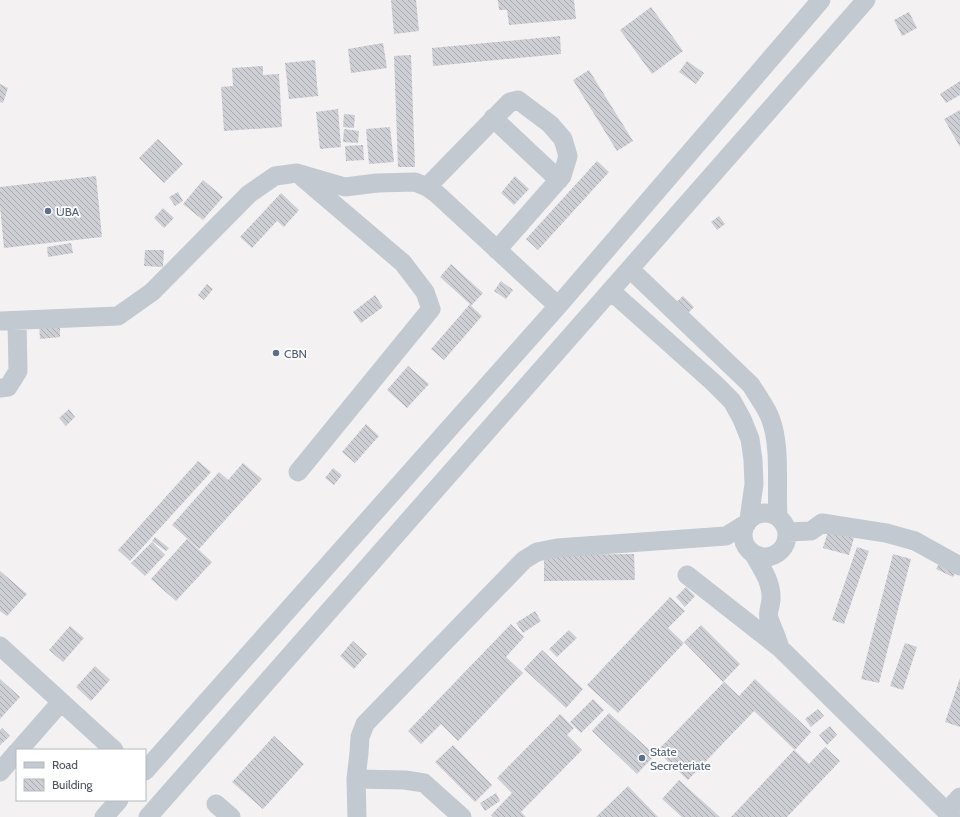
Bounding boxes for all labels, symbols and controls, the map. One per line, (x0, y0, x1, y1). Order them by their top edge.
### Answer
place label: UBA (56, 204, 80, 219)
marker: UBA (43, 206, 53, 216)
place label: CBN (284, 346, 307, 361)
marker: CBN (271, 348, 281, 358)
place label: State Secreteriate (650, 744, 711, 773)
legend (16, 749, 146, 801)
marker: State Secreteriate (637, 753, 647, 763)
text: Road (52, 757, 78, 772)
text: Building (52, 777, 94, 792)

